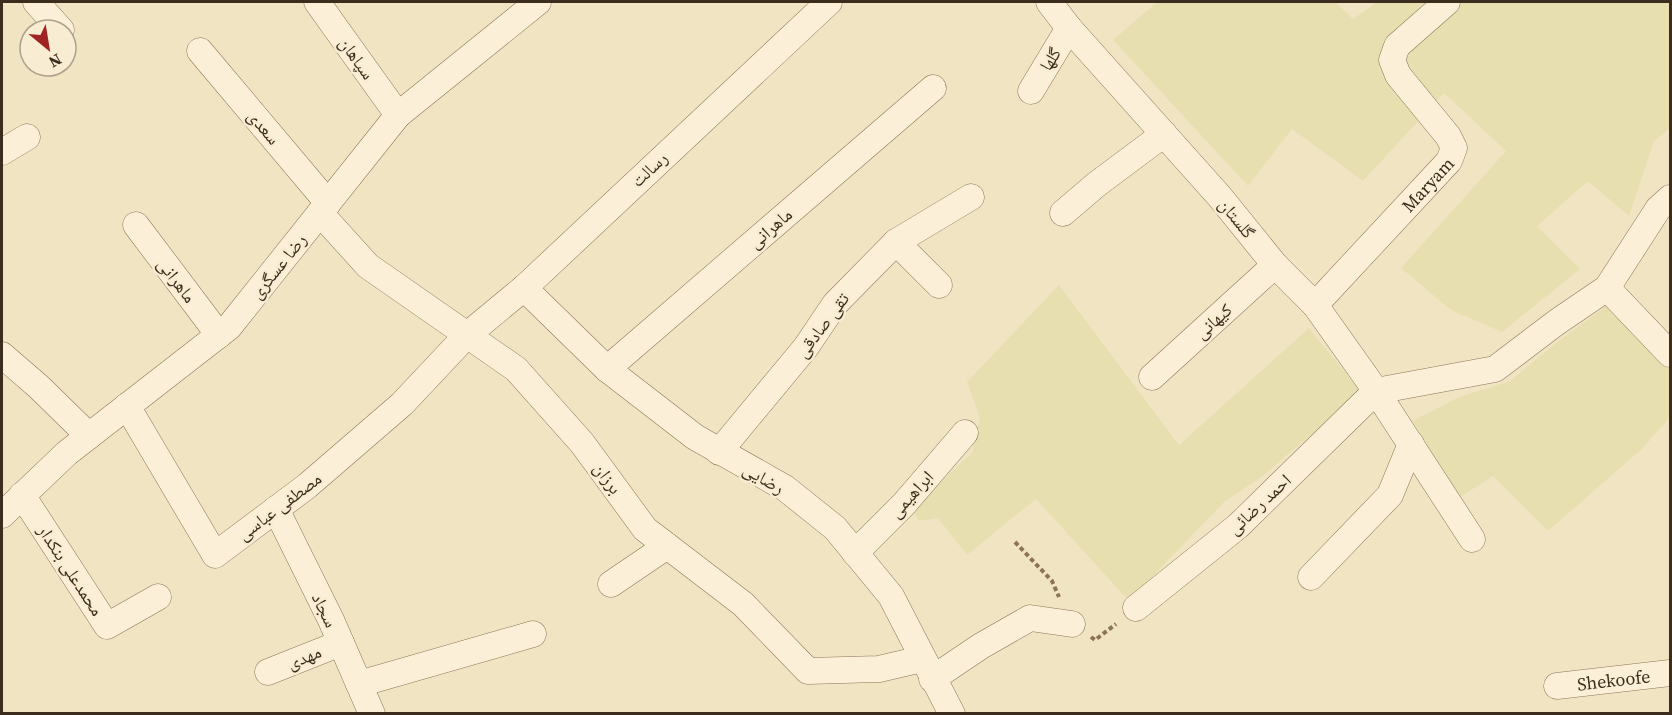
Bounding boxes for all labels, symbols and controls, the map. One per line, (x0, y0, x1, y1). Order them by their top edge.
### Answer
north arrow (18, 18, 78, 78)
street label: سپاهان (333, 32, 381, 84)
street label: گلها (1033, 42, 1067, 76)
text: N (45, 49, 66, 74)
street label: سعدی (242, 104, 286, 150)
street label: رسالت (625, 146, 673, 192)
street label: Maryam (1395, 151, 1459, 217)
street label: گلستان (1213, 192, 1261, 244)
street label: ماهرانی (743, 202, 797, 254)
street label: رضا عسگری (244, 228, 312, 304)
street label: ماهرانی (152, 252, 202, 308)
street label: تقی صادقی (789, 287, 855, 363)
street label: کیهانی (1189, 297, 1238, 345)
street label: رضایی (739, 456, 789, 500)
street label: برزان (588, 457, 628, 499)
street label: ابراهیمی (883, 465, 939, 523)
street label: مصطفی عباسی (231, 466, 327, 546)
street label: احمد رضائی (1222, 468, 1296, 540)
street label: محمدعلی بنکدار (32, 519, 110, 621)
street label: سجاد (306, 588, 344, 632)
street label: مهدی (283, 639, 325, 675)
street label: Shekoofe (1576, 663, 1652, 696)

